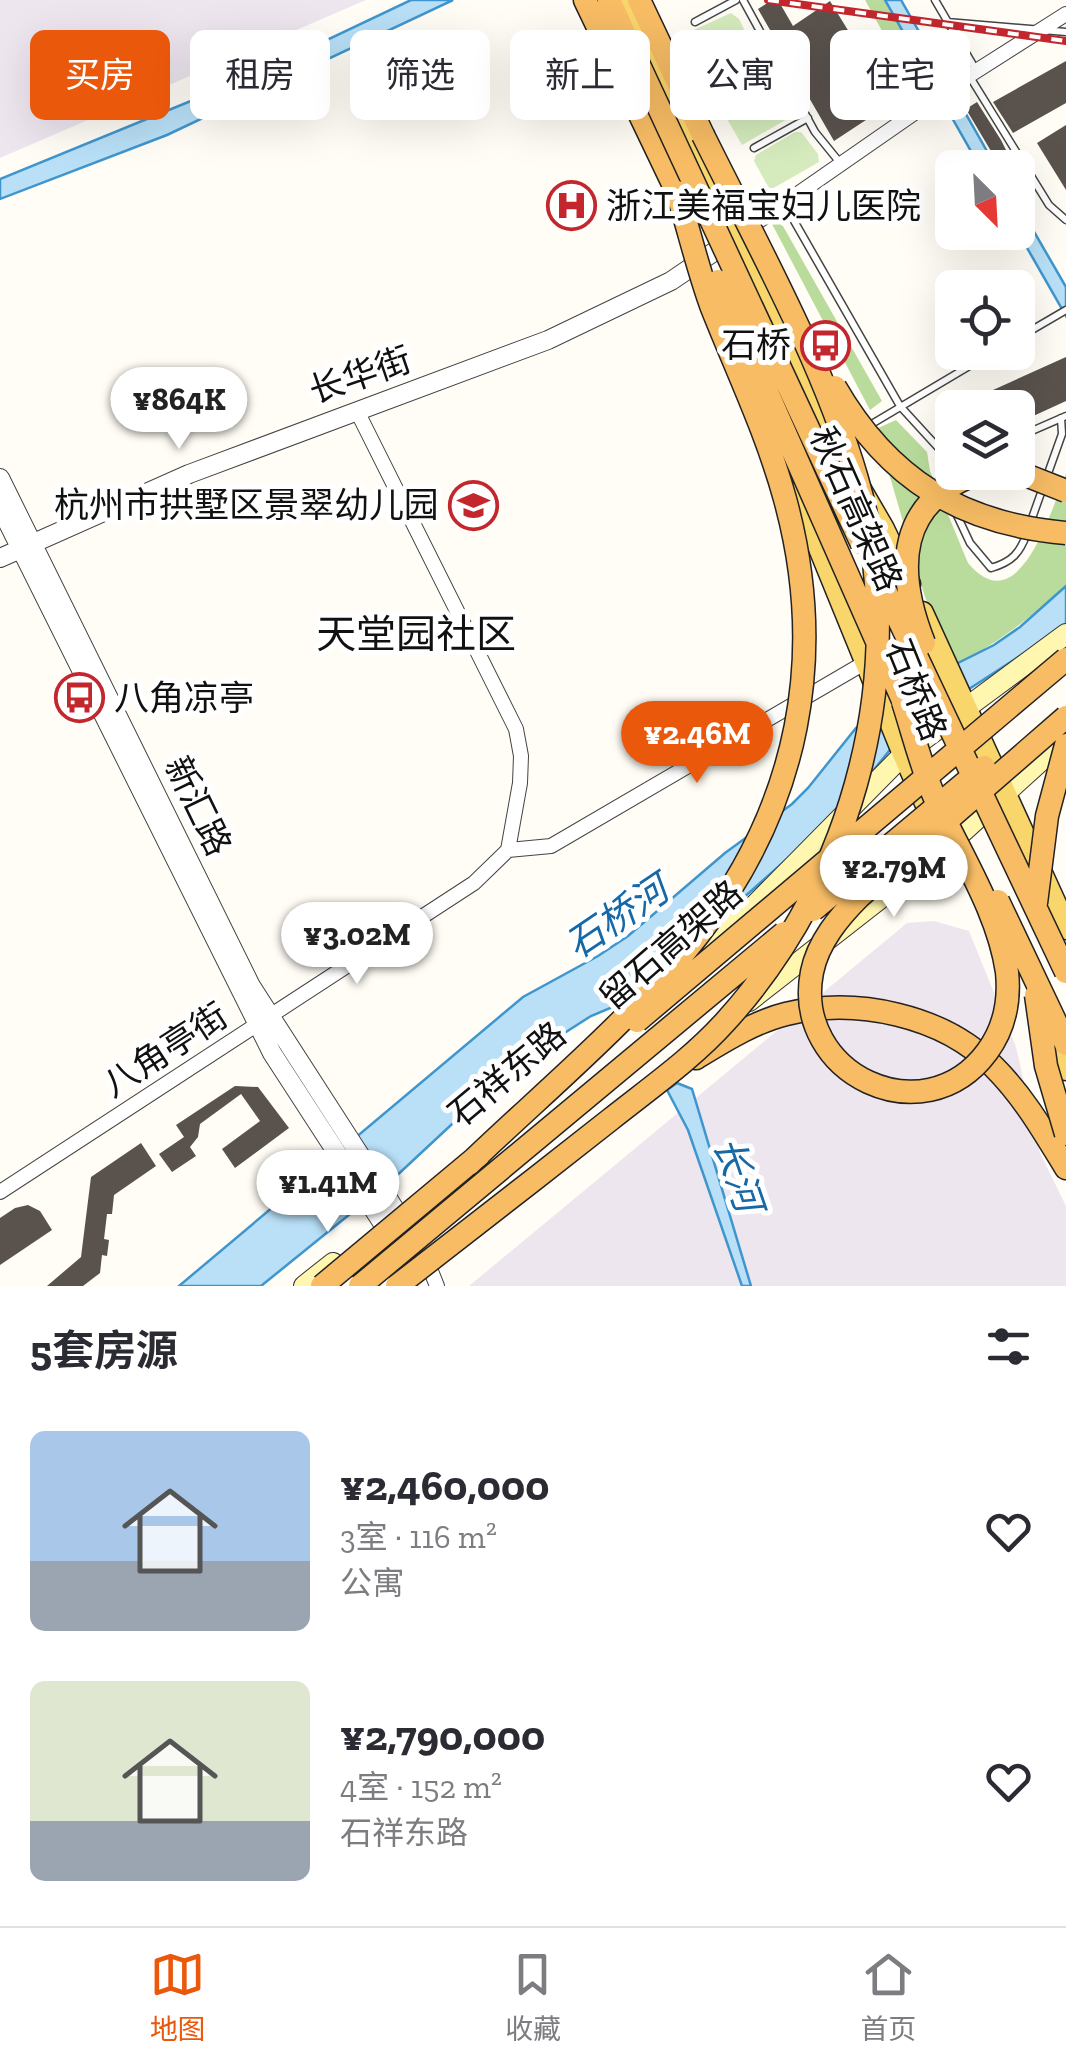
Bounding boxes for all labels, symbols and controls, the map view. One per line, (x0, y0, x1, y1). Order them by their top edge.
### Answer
chip: 买房 (30, 30, 170, 120)
chip: 租房 (190, 30, 330, 120)
chip: 筛选 (350, 30, 490, 120)
chip: 新上 (510, 30, 650, 120)
chip: 公寓 (670, 30, 810, 120)
chip: 住宅 (830, 30, 970, 120)
north arrow (935, 150, 1035, 250)
map controls (935, 150, 1035, 490)
hospital icon: 浙江美福宝妇儿医院 (545, 180, 597, 232)
place label: 浙江美福宝妇儿医院 (606, 185, 921, 227)
button: locate (935, 270, 1035, 370)
bus stop icon: 石桥 (800, 319, 852, 371)
place label: 石桥 (721, 324, 791, 366)
street label: 长华街 (304, 338, 416, 412)
pin: ¥864K (109, 367, 249, 452)
text: ¥864K (132, 380, 226, 418)
button: layers (935, 390, 1035, 490)
street label: 秋石高架路 (801, 421, 911, 597)
school or university icon: 杭州市拱墅区景翠幼儿园 (448, 479, 500, 531)
place label: 杭州市拱墅区景翠幼儿园 (54, 484, 439, 526)
district label: 天堂园社区 (316, 610, 516, 658)
street label: 石桥路 (877, 633, 955, 747)
bus stop icon: 八角凉亭 (53, 672, 105, 724)
place label: 八角凉亭 (114, 677, 254, 719)
pin: ¥2.46M (616, 701, 778, 786)
text: ¥2.46M (643, 714, 751, 752)
street label: 新汇路 (156, 750, 240, 862)
pin: ¥2.79M (813, 835, 975, 920)
text: ¥2.79M (842, 848, 946, 886)
water label: 石桥河 (557, 862, 683, 968)
street label: 留石高架路 (591, 872, 751, 1018)
pin: ¥3.02M (276, 902, 438, 987)
text: ¥3.02M (303, 915, 411, 953)
street label: 八角亭街 (95, 994, 235, 1106)
street label: 石祥东路 (440, 1013, 574, 1135)
water label: 长河 (704, 1131, 774, 1224)
pin: ¥1.41M (247, 1150, 409, 1235)
text: ¥1.41M (278, 1163, 378, 1201)
icon: filters (981, 1319, 1036, 1374)
text: 5套房源 (30, 1325, 178, 1376)
text: ¥2,460,000 (340, 1460, 549, 1511)
icon: home (110, 1471, 230, 1591)
icon: heart (981, 1504, 1036, 1559)
text: 3室 · 116 m² (340, 1518, 497, 1556)
text: 公寓 (340, 1564, 404, 1602)
text: ¥2,790,000 (340, 1710, 545, 1761)
icon: home (110, 1721, 230, 1841)
icon: heart (981, 1754, 1036, 1809)
text: 4室 · 152 m² (340, 1768, 502, 1806)
text: 石祥东路 (340, 1814, 468, 1852)
tab: 地图 (150, 1947, 206, 2047)
tab: 收藏 (505, 1947, 561, 2047)
tab: 首页 (860, 1947, 916, 2047)

